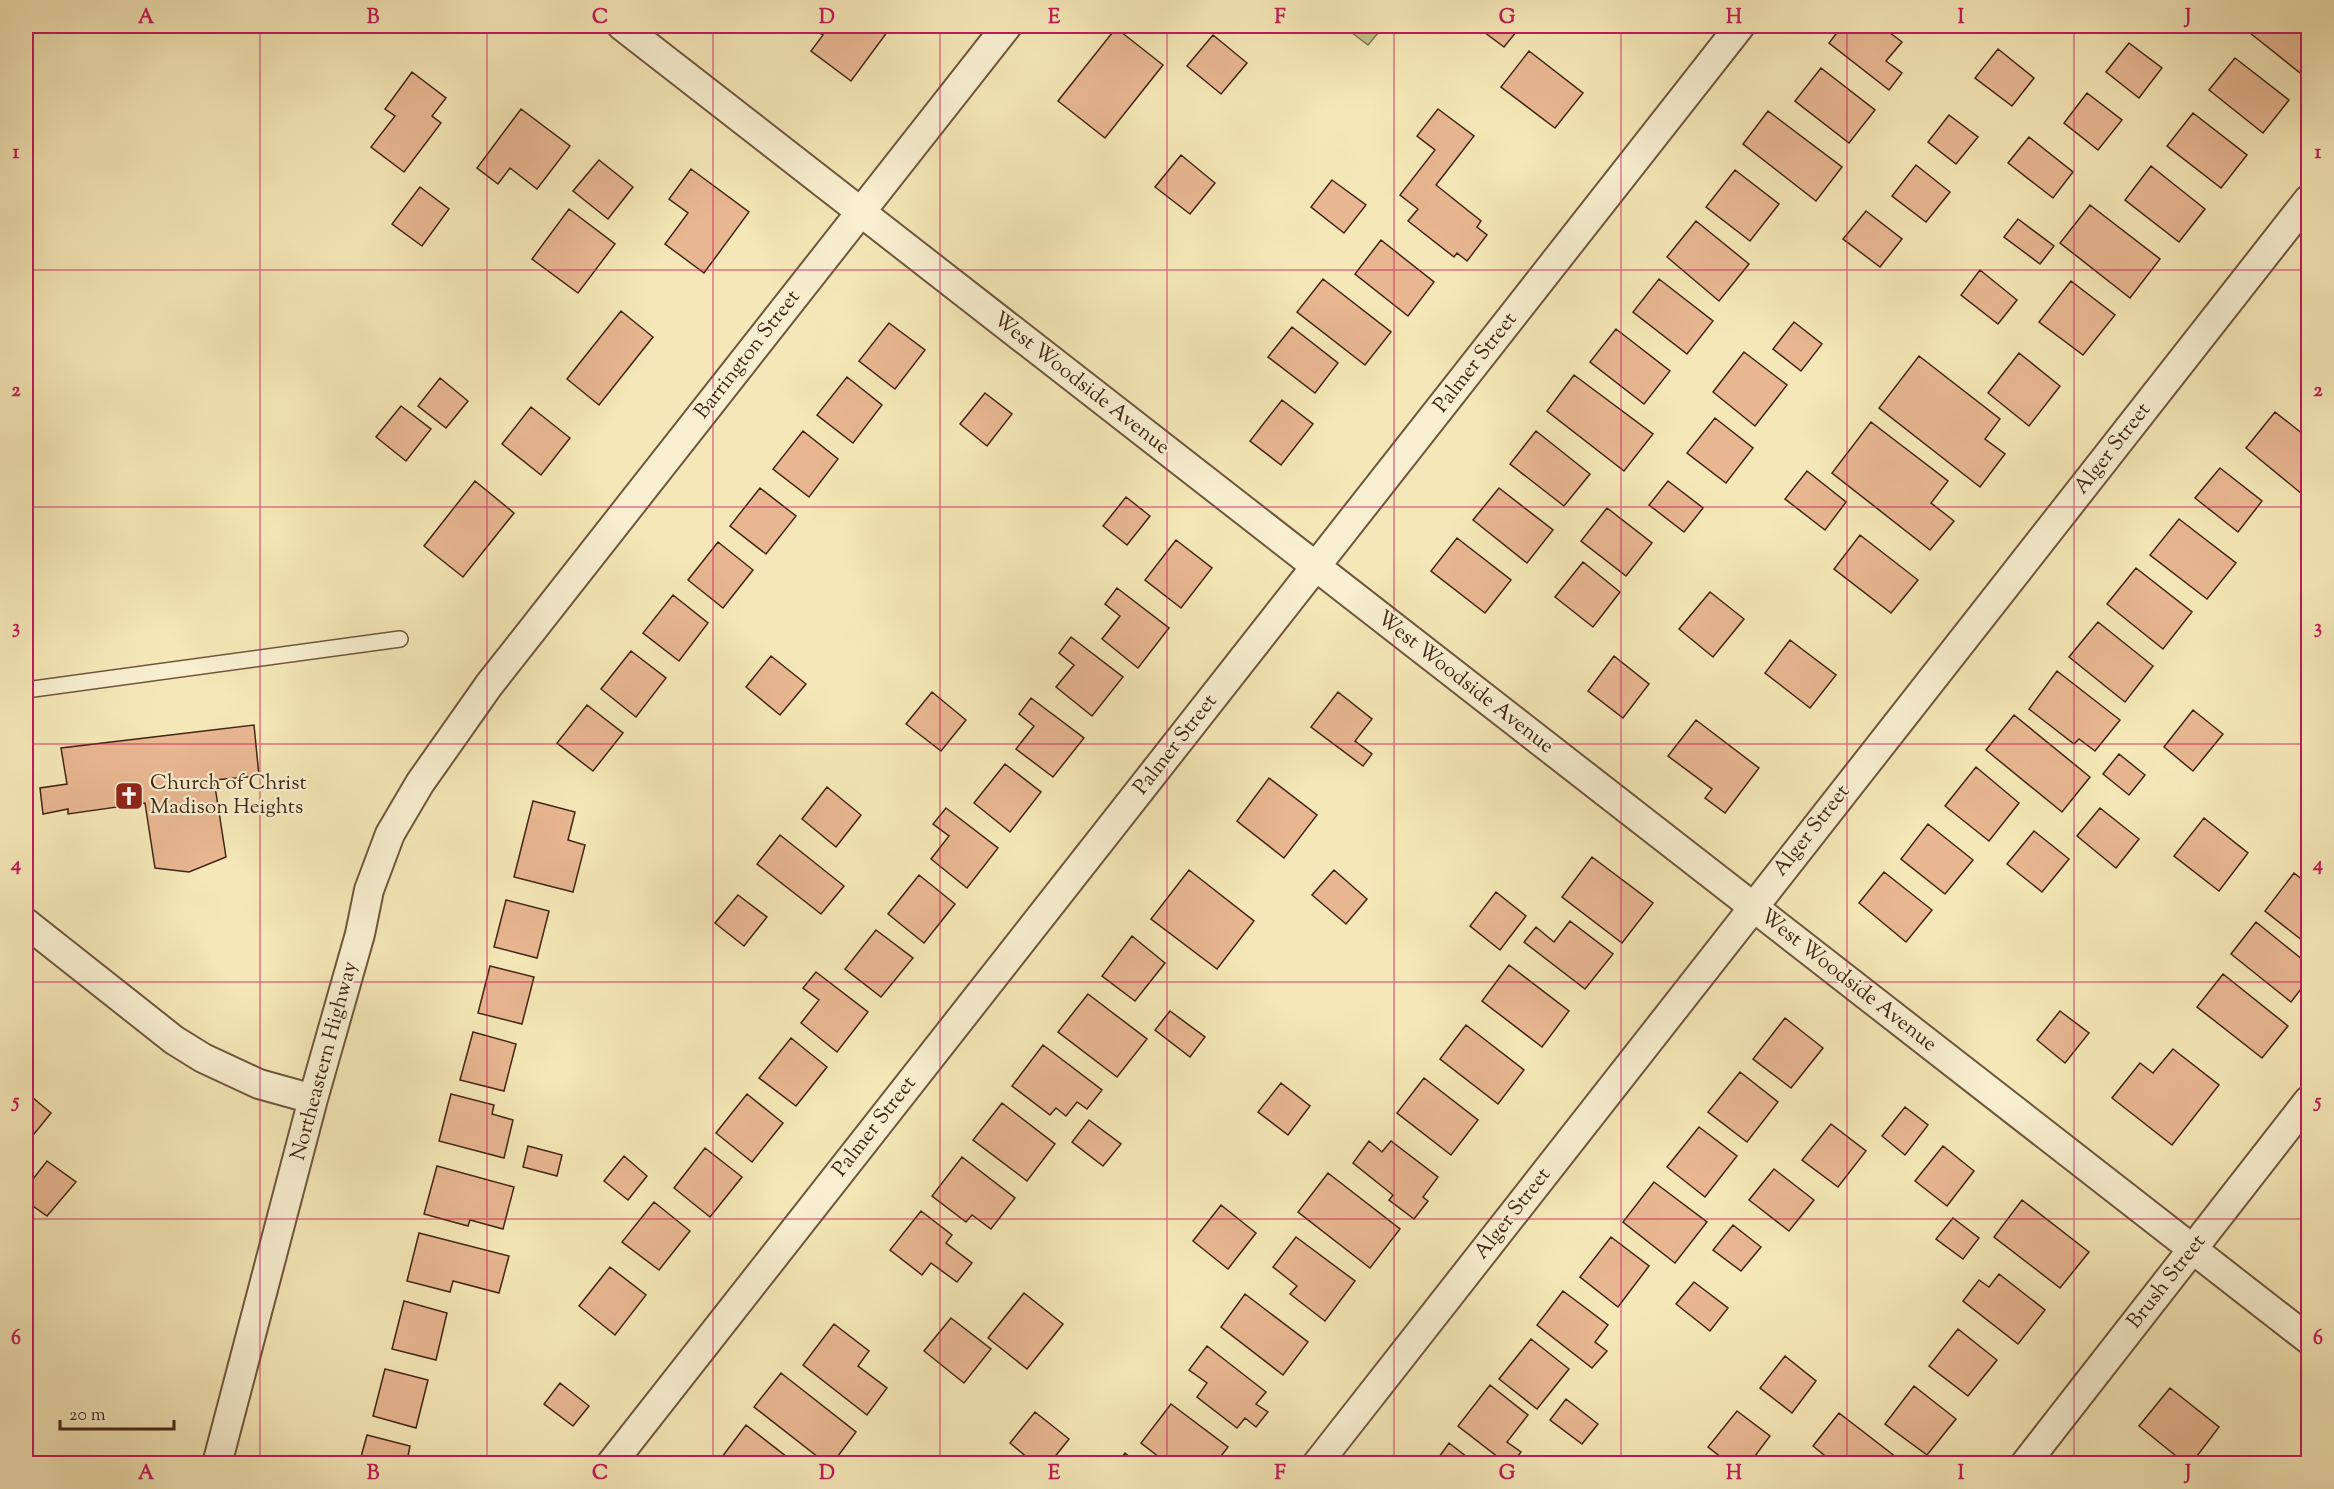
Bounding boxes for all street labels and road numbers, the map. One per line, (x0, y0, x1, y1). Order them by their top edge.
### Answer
street label: Barrington Street (688, 284, 808, 426)
street label: West Woodside Avenue (986, 305, 1176, 463)
street label: Palmer Street (1427, 306, 1525, 420)
street label: Alger Street (2068, 397, 2158, 501)
street label: West Woodside Avenue (1370, 604, 1560, 762)
street label: Palmer Street (1127, 688, 1225, 802)
street label: Alger Street (1767, 779, 1857, 883)
street label: West Woodside Avenue (1753, 902, 1943, 1060)
street label: Northeastern Highway (284, 958, 366, 1164)
street label: Palmer Street (826, 1070, 924, 1184)
street label: Alger Street (1468, 1162, 1558, 1266)
street label: Brush Street (2121, 1228, 2213, 1336)

